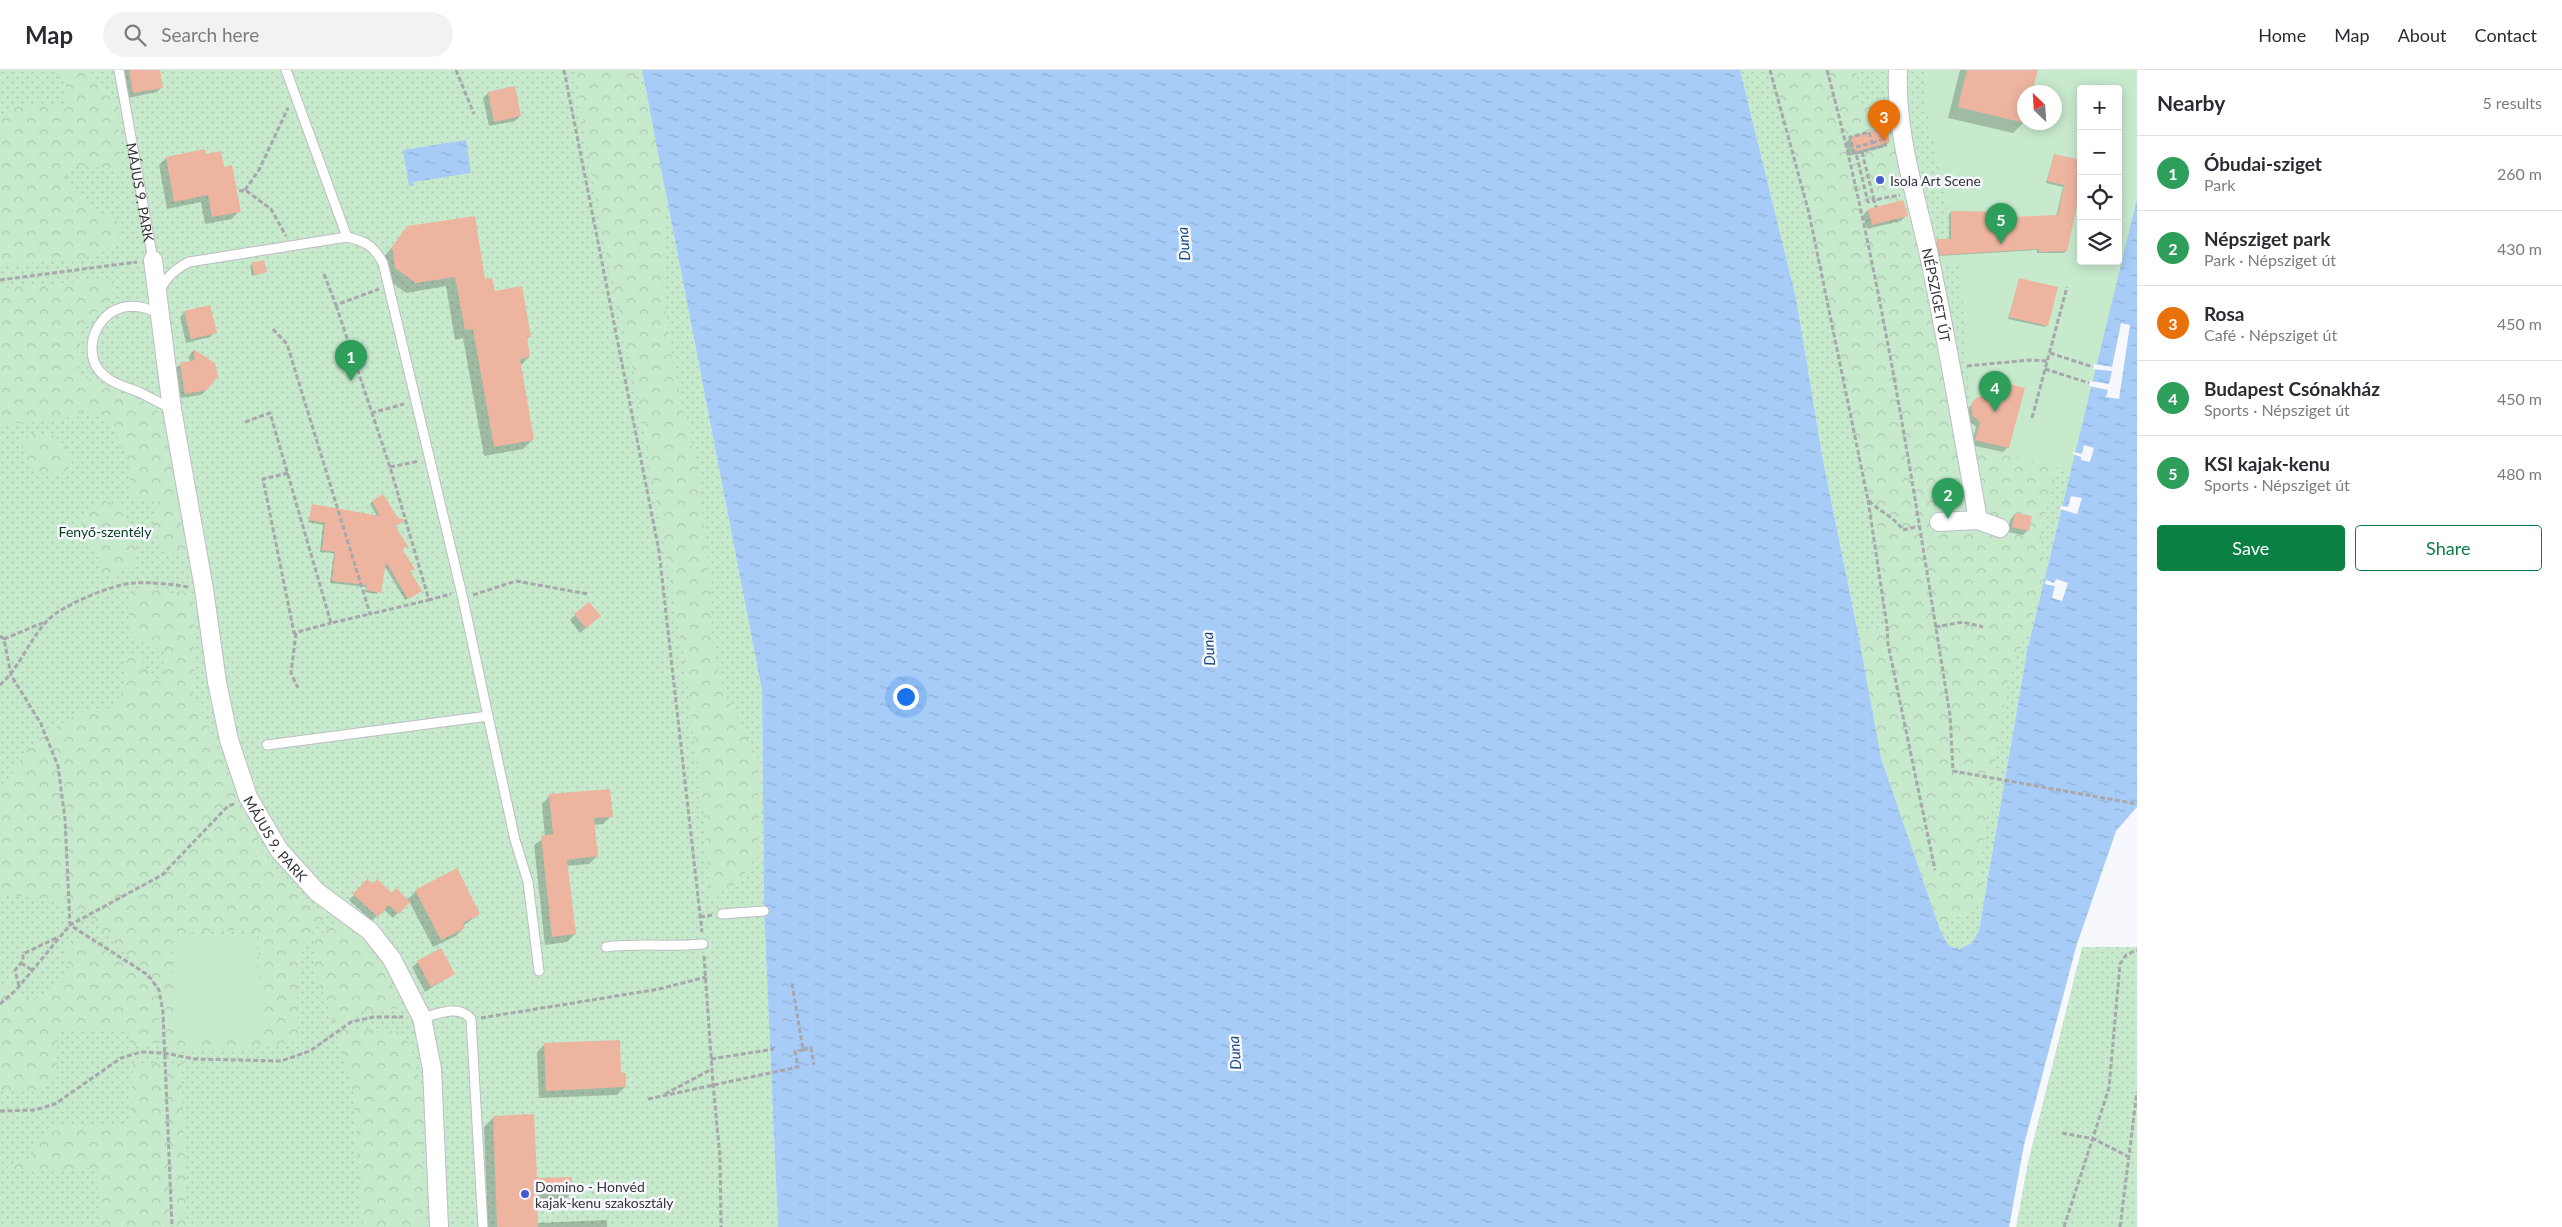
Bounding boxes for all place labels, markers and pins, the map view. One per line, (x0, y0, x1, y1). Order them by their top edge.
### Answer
pin: 3 (1868, 100, 1900, 141)
place label: Isola Art Scene (1890, 172, 1981, 189)
marker: Isola Art Scene (1874, 174, 1886, 186)
pin: 5 (1985, 203, 2017, 244)
pin: 1 (335, 340, 367, 381)
pin: 4 (1979, 371, 2011, 412)
pin: 2 (1932, 478, 1964, 519)
place label: Domino - Honvéd kajak-kenu szakosztály (535, 1178, 674, 1211)
marker: Domino - Honvéd kajak-kenu szakosztály (519, 1188, 531, 1200)

